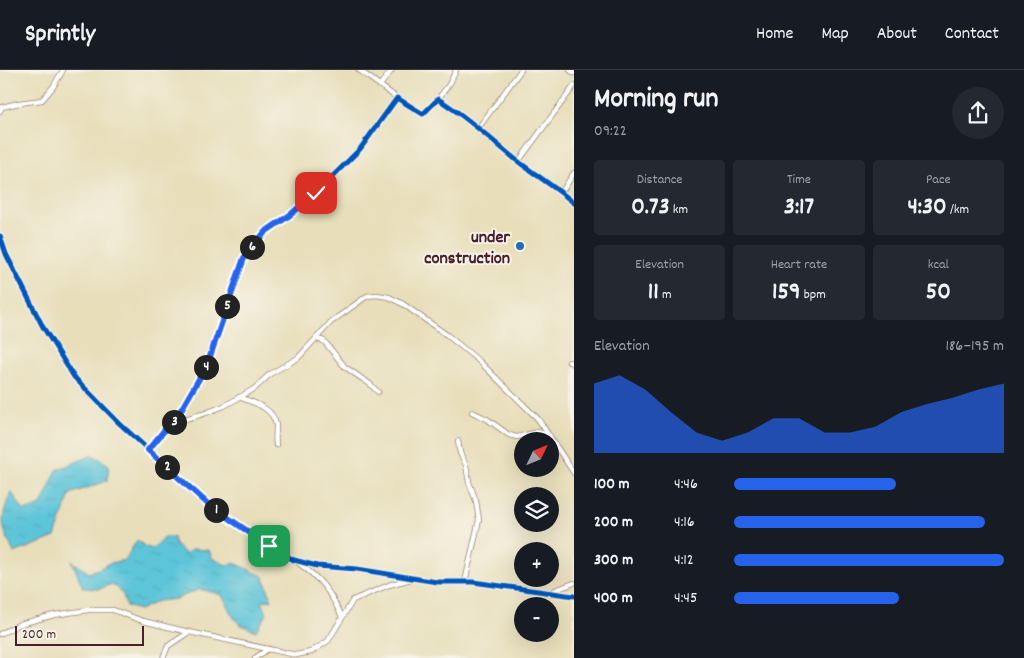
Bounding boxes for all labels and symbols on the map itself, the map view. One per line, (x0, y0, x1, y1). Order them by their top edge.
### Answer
pin (295, 172, 337, 214)
place label: under construction (424, 226, 510, 272)
pin: 6 (240, 234, 264, 260)
marker: under construction (514, 240, 526, 252)
pin: 5 (214, 294, 240, 318)
pin: 4 (194, 354, 218, 380)
pin: 3 (162, 410, 186, 434)
north arrow (514, 432, 559, 478)
pin: 2 (154, 454, 180, 480)
pin: 1 (204, 498, 228, 522)
pin (248, 525, 290, 567)
scale bar (15, 623, 144, 646)

